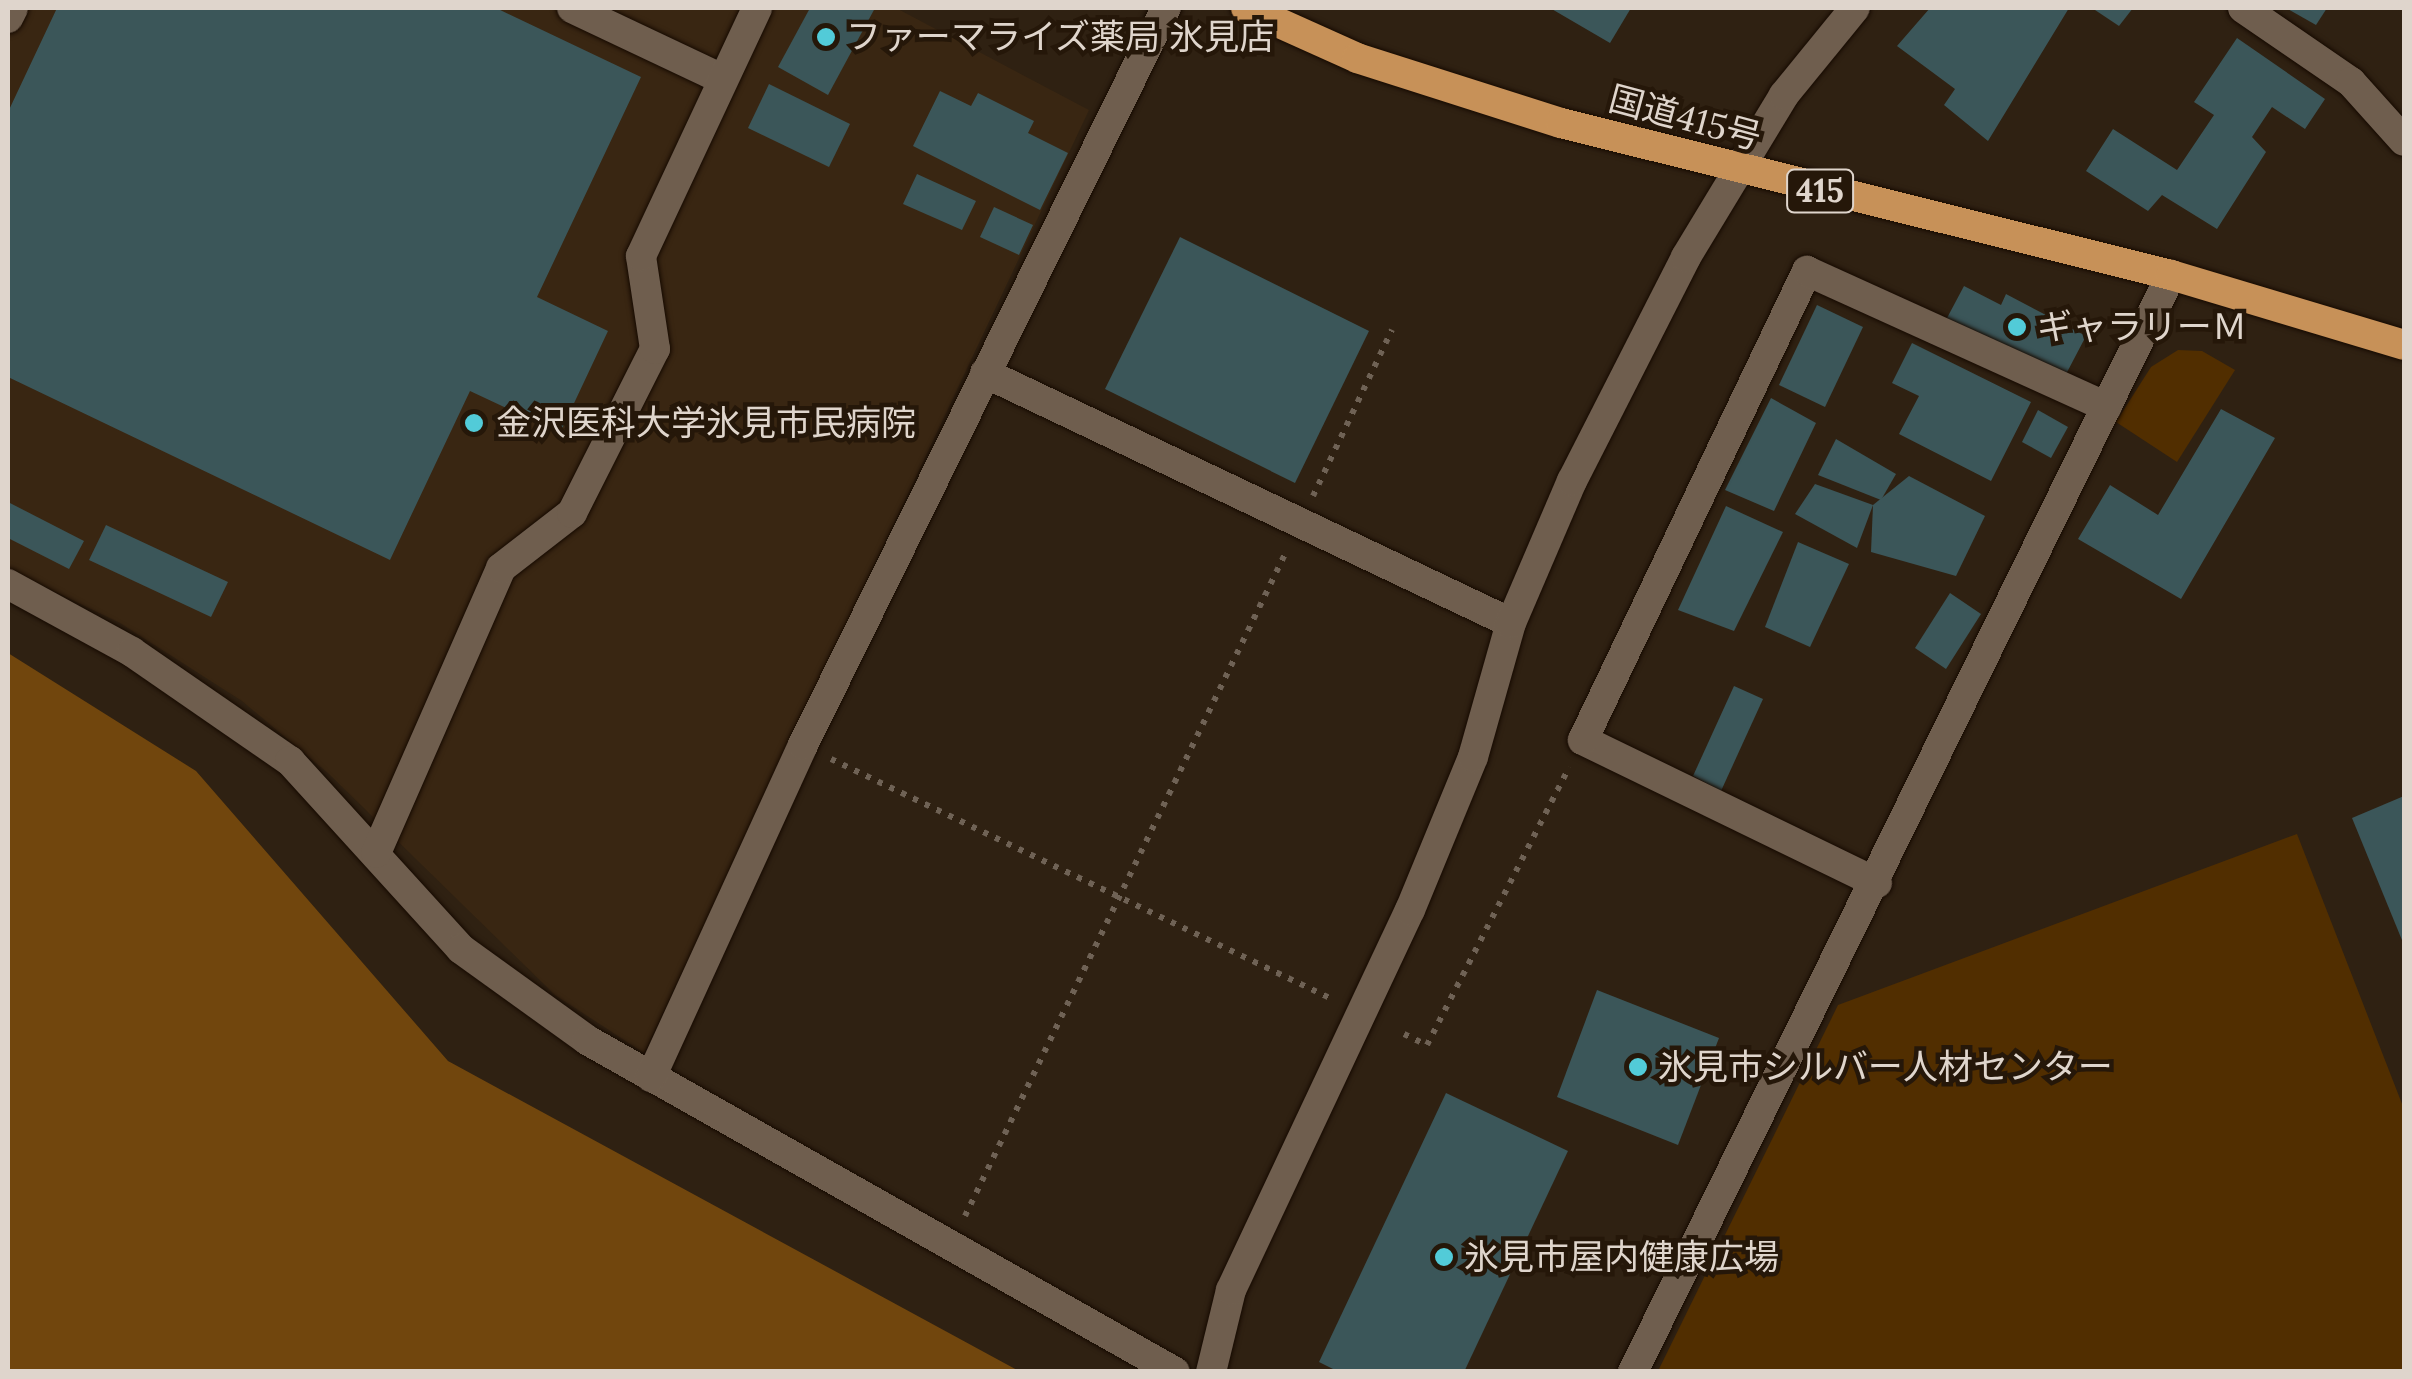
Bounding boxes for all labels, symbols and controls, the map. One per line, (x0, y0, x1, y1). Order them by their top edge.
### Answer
place label: ファーマライズ薬局 氷見店 (846, 16, 1275, 58)
marker: ファーマライズ薬局 氷見店 (815, 26, 837, 48)
street label: 国道415号 (1604, 78, 1766, 158)
road number: 415 (1785, 164, 1855, 218)
place label: ギャラリーＭ (2037, 306, 2247, 348)
marker: ギャラリーＭ (2006, 316, 2028, 338)
place label: 金沢医科大学氷見市民病院 (496, 402, 916, 444)
marker: 金沢医科大学氷見市民病院 (461, 410, 487, 436)
place label: 氷見市シルバー人材センター (1658, 1046, 2113, 1088)
marker: 氷見市シルバー人材センター (1627, 1056, 1649, 1078)
place label: 氷見市屋内健康広場 (1464, 1236, 1779, 1278)
marker: 氷見市屋内健康広場 (1433, 1246, 1455, 1268)

